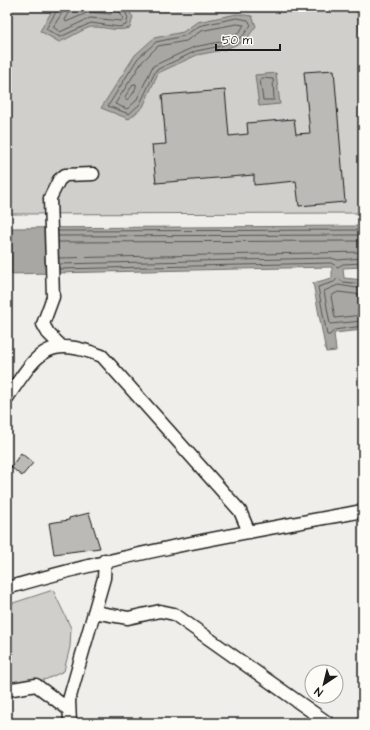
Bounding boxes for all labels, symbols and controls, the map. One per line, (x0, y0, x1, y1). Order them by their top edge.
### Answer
scale bar (216, 26, 280, 52)
text: 50 m (222, 32, 253, 49)
north arrow (304, 664, 344, 704)
text: N (311, 684, 326, 700)

